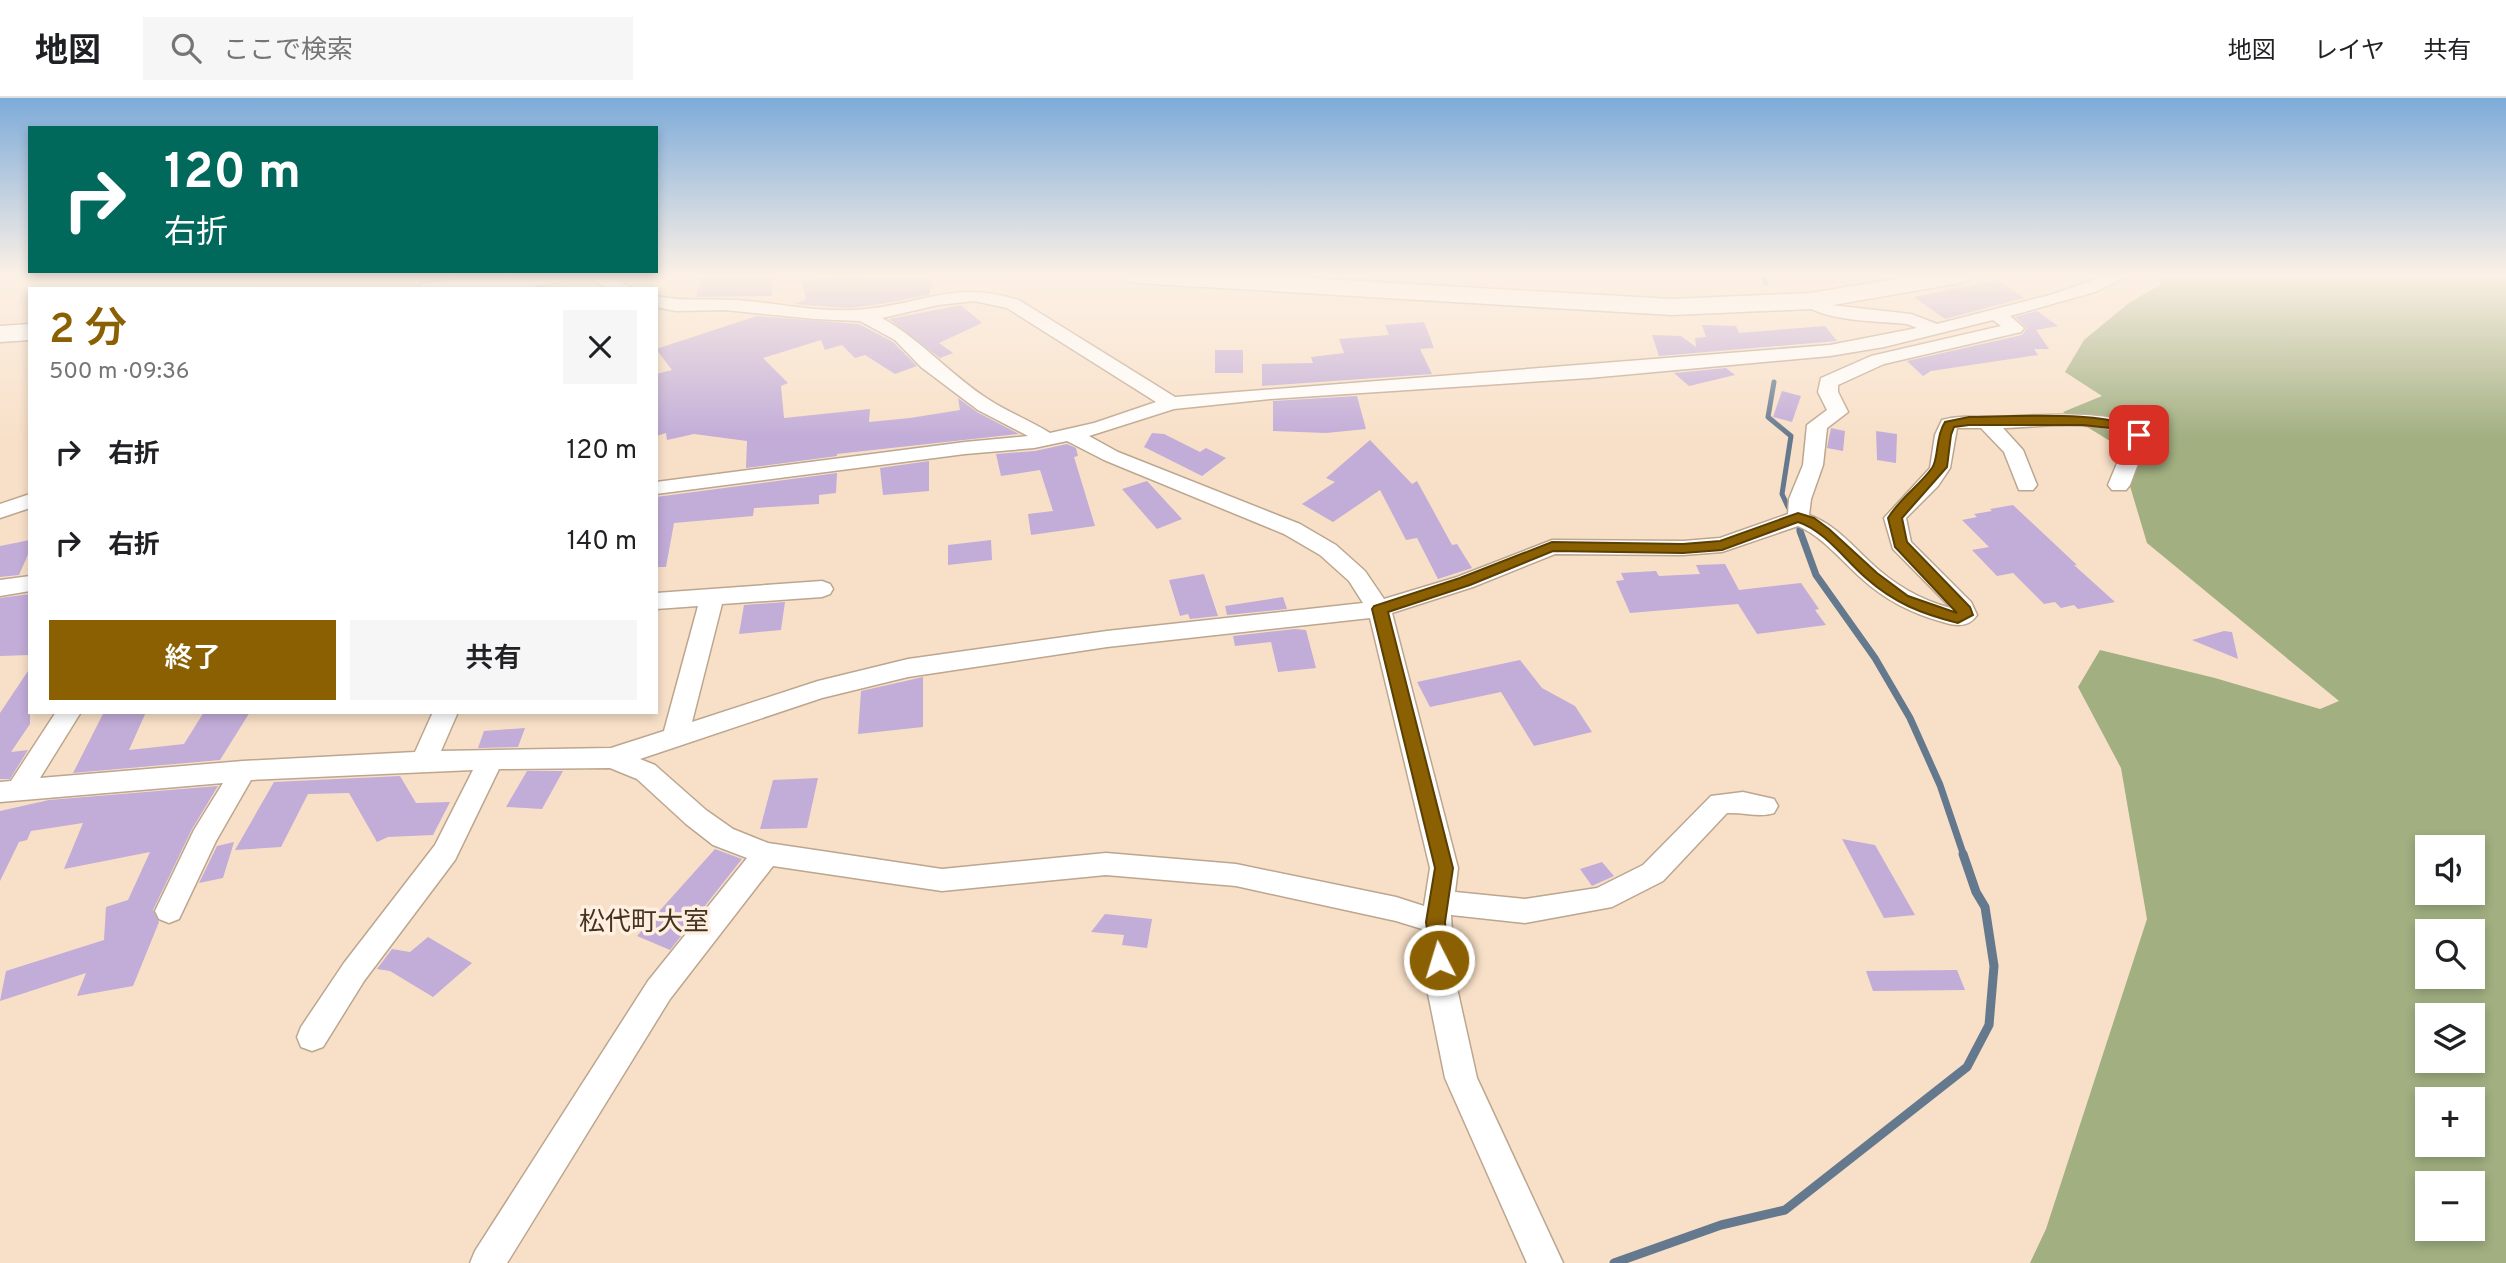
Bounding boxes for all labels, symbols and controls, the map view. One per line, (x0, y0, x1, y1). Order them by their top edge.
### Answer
search box (143, 17, 633, 80)
icon: search (167, 29, 205, 67)
text: 地図 (35, 32, 101, 74)
text: ここで検索 (223, 35, 353, 68)
text: 地図 (2228, 37, 2276, 67)
text: レイヤ (2314, 37, 2385, 67)
text: 共有 (2423, 37, 2471, 67)
text: 120 m (164, 144, 301, 206)
icon: right (49, 154, 140, 245)
text: 右折 (164, 214, 228, 254)
text: 2 分 (49, 305, 127, 358)
button: close (563, 310, 637, 384)
text: 500 m · 09:36 (49, 358, 190, 387)
pin (2109, 405, 2169, 465)
icon: arrive (2120, 416, 2158, 454)
icon: right (49, 433, 87, 471)
text: 120 m (567, 435, 637, 468)
text: 右折 (108, 439, 160, 472)
icon: right (49, 524, 87, 562)
text: 140 m (567, 526, 637, 559)
text: 右折 (108, 530, 160, 563)
button: 終了 (49, 620, 336, 700)
button: 共有 (350, 620, 637, 700)
map controls (2415, 835, 2485, 1241)
button: sound (2415, 835, 2485, 905)
district label: 松代町大室 (579, 907, 709, 940)
button: search (2415, 919, 2485, 989)
position arrow (1402, 923, 1476, 997)
button: layers (2415, 1003, 2485, 1073)
button: + (2415, 1087, 2485, 1157)
button: − (2415, 1171, 2485, 1241)

